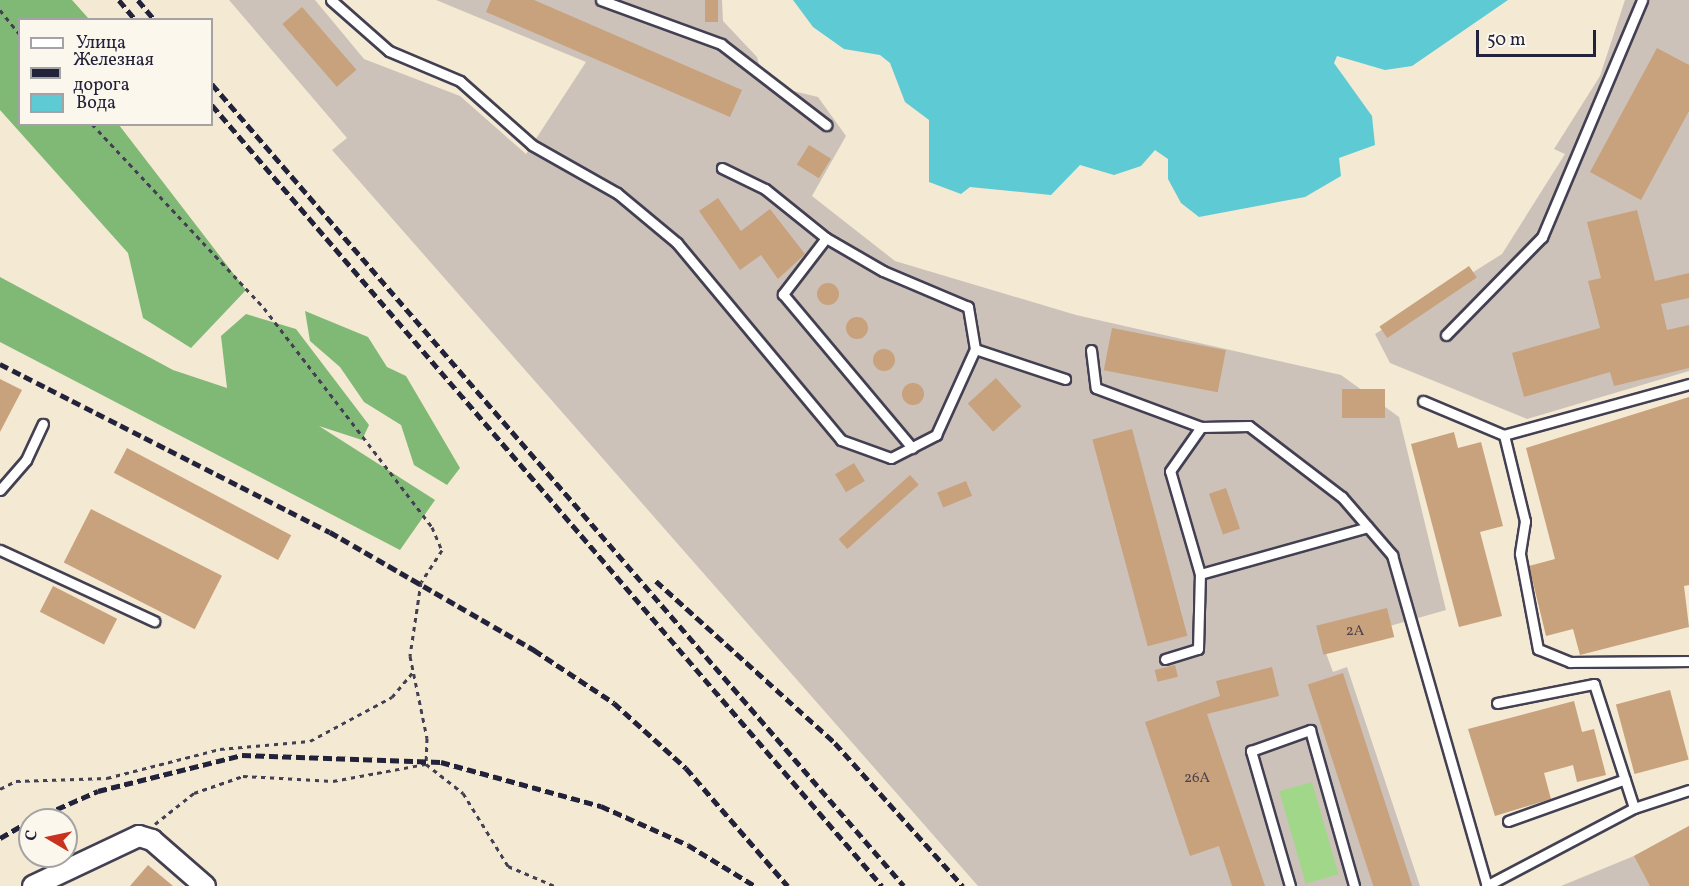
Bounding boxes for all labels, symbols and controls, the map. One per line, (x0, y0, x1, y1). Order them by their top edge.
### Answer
legend (18, 18, 213, 126)
scale bar (1479, 18, 1599, 56)
text: 50 m (1487, 28, 1526, 53)
text: Улица (76, 31, 126, 56)
text: Железная дорога (73, 48, 154, 98)
text: Вода (76, 91, 116, 116)
house number: 2А (1346, 623, 1364, 641)
house number: 26А (1184, 770, 1210, 788)
north arrow (18, 808, 78, 868)
text: С (21, 829, 44, 842)

